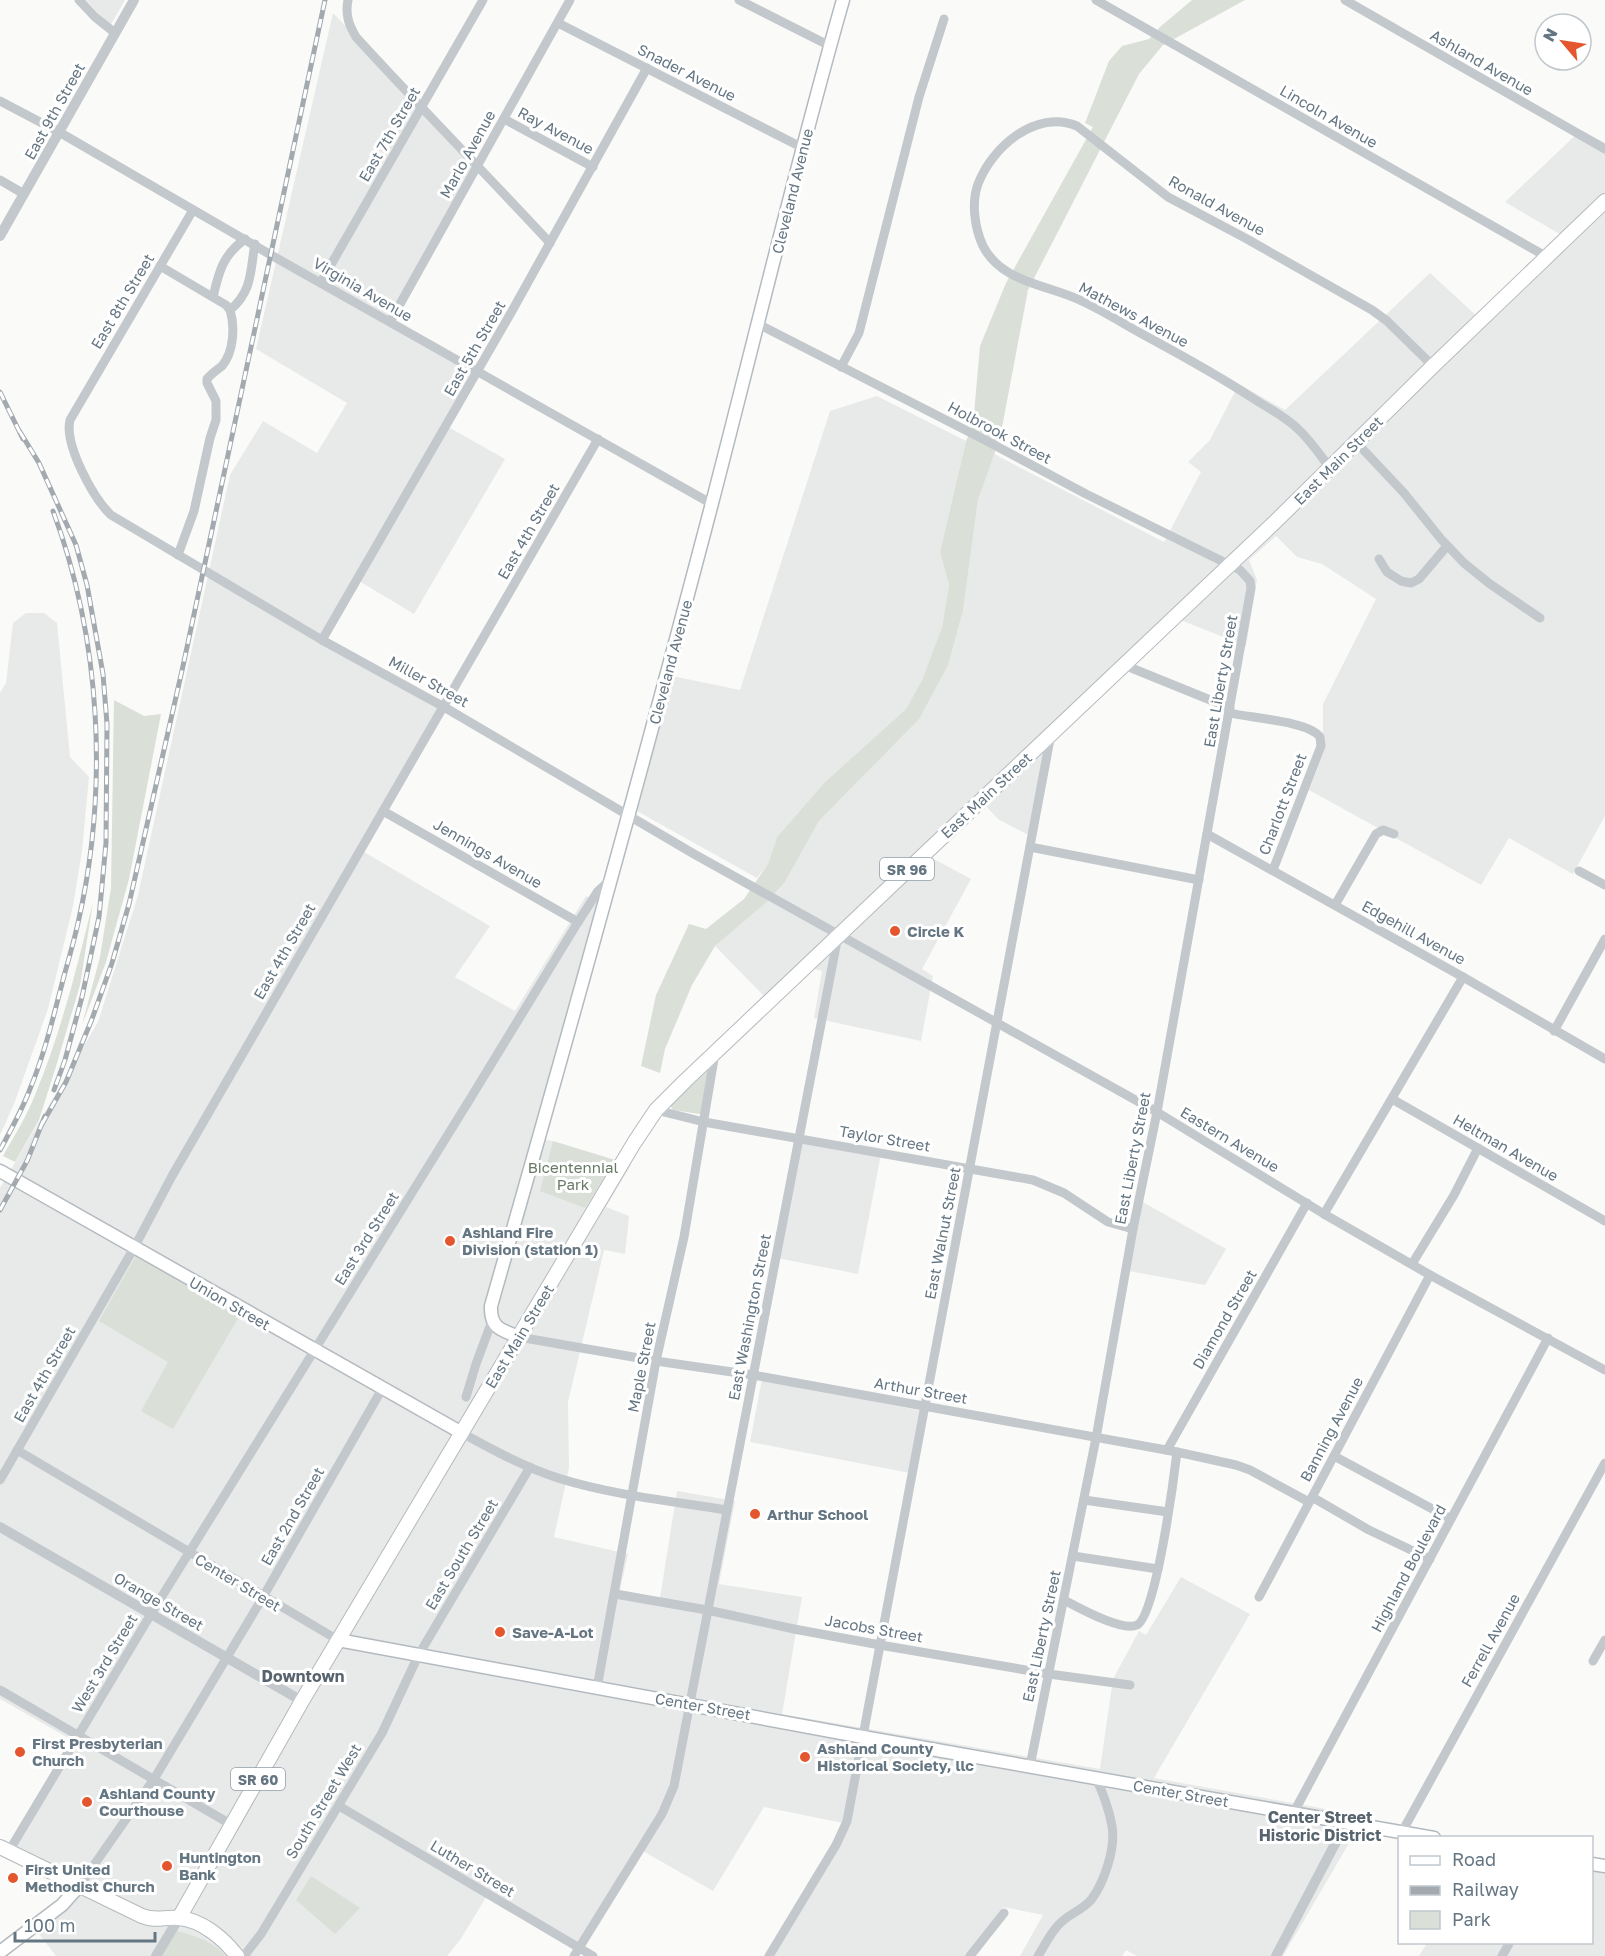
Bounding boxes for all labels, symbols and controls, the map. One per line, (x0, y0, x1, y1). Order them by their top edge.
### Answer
north arrow (1533, 12, 1593, 72)
street label: Ashland Avenue (1427, 25, 1537, 99)
text: N (1538, 25, 1562, 45)
street label: Snader Avenue (635, 40, 739, 105)
street label: East 9th Street (20, 60, 88, 162)
street label: Lincoln Avenue (1277, 81, 1381, 151)
street label: East 7th Street (355, 83, 423, 185)
street label: Ray Avenue (515, 102, 597, 158)
street label: Marlo Avenue (435, 107, 499, 201)
street label: Cleveland Avenue (768, 126, 816, 256)
street label: Ronald Avenue (1166, 171, 1269, 239)
street label: East 8th Street (87, 250, 157, 352)
street label: Virginia Avenue (310, 253, 416, 325)
street label: Mathews Avenue (1076, 277, 1192, 351)
street label: East 5th Street (439, 297, 509, 399)
street label: Holbrook Street (945, 397, 1055, 467)
street label: East Main Street (1290, 412, 1386, 508)
street label: East 4th Street (493, 480, 563, 582)
street label: Cleveland Avenue (645, 597, 695, 726)
street label: East Liberty Street (1199, 613, 1241, 749)
street label: Miller Street (386, 652, 472, 710)
street label: East Main Street (937, 748, 1035, 842)
street label: Charlott Street (1254, 751, 1310, 857)
street label: Jennings Avenue (430, 815, 546, 892)
road number: SR 96 (880, 858, 934, 880)
street label: Edgehill Avenue (1359, 896, 1469, 968)
street label: East 4th Street (249, 900, 319, 1002)
place label: Circle K (907, 922, 965, 940)
marker: Circle K (888, 924, 902, 938)
street label: East Liberty Street (1110, 1090, 1154, 1226)
street label: Eastern Avenue (1177, 1102, 1283, 1176)
street label: Heltman Avenue (1450, 1110, 1562, 1185)
street label: Taylor Street (838, 1121, 932, 1155)
park label: Bicentennial Park (528, 1158, 618, 1193)
street label: East Walnut Street (920, 1165, 964, 1301)
street label: East 3rd Street (330, 1188, 402, 1288)
place label: Ashland Fire Division (station 1) (462, 1223, 598, 1258)
street label: East Washington Street (724, 1232, 774, 1402)
marker: Ashland Fire Division (station 1) (443, 1234, 457, 1248)
street label: Diamond Street (1188, 1266, 1260, 1372)
street label: Union Street (186, 1273, 274, 1333)
street label: East Main Street (481, 1281, 557, 1391)
street label: Maple Street (623, 1320, 659, 1414)
street label: East 4th Street (9, 1323, 79, 1425)
street label: Arthur Street (873, 1373, 969, 1407)
street label: Banning Avenue (1296, 1373, 1366, 1485)
street label: East 2nd Street (257, 1464, 327, 1568)
street label: East South Street (421, 1495, 501, 1613)
street label: Highland Boulevard (1367, 1501, 1449, 1635)
place label: Arthur School (767, 1505, 868, 1523)
marker: Arthur School (748, 1507, 762, 1521)
street label: Center Street (192, 1549, 284, 1615)
street label: Orange Street (111, 1568, 207, 1634)
street label: East Liberty Street (1018, 1568, 1064, 1704)
street label: Ferrell Avenue (1457, 1590, 1523, 1690)
street label: West 3rd Street (67, 1610, 141, 1716)
street label: Jacobs Street (824, 1611, 924, 1645)
place label: Save-A-Lot (512, 1623, 594, 1641)
marker: Save-A-Lot (493, 1625, 507, 1639)
district label: Downtown (262, 1666, 344, 1686)
street label: Center Street (654, 1689, 752, 1723)
place label: First Presbyterian Church (32, 1734, 163, 1769)
place label: Ashland County Historical Society, llc (817, 1739, 974, 1774)
street label: South Street West (281, 1740, 365, 1862)
marker: First Presbyterian Church (13, 1745, 27, 1759)
marker: Ashland County Historical Society, llc (798, 1750, 812, 1764)
road number: SR 60 (231, 1768, 285, 1790)
street label: Center Street (1132, 1776, 1230, 1810)
place label: Ashland County Courthouse (99, 1784, 216, 1819)
marker: Ashland County Courthouse (80, 1795, 94, 1809)
district label: Center Street Historic District (1259, 1807, 1381, 1845)
street label: Luther Street (428, 1836, 518, 1900)
legend (1398, 1836, 1593, 1944)
place label: Huntington Bank (179, 1848, 261, 1883)
text: Road (1452, 1848, 1496, 1870)
marker: Huntington Bank (160, 1859, 174, 1873)
place label: First United Methodist Church (25, 1860, 155, 1895)
marker: First United Methodist Church (6, 1871, 20, 1885)
text: Railway (1452, 1878, 1519, 1900)
scale bar (15, 1905, 154, 1943)
text: Park (1452, 1908, 1491, 1930)
text: 100 m (24, 1914, 75, 1936)

